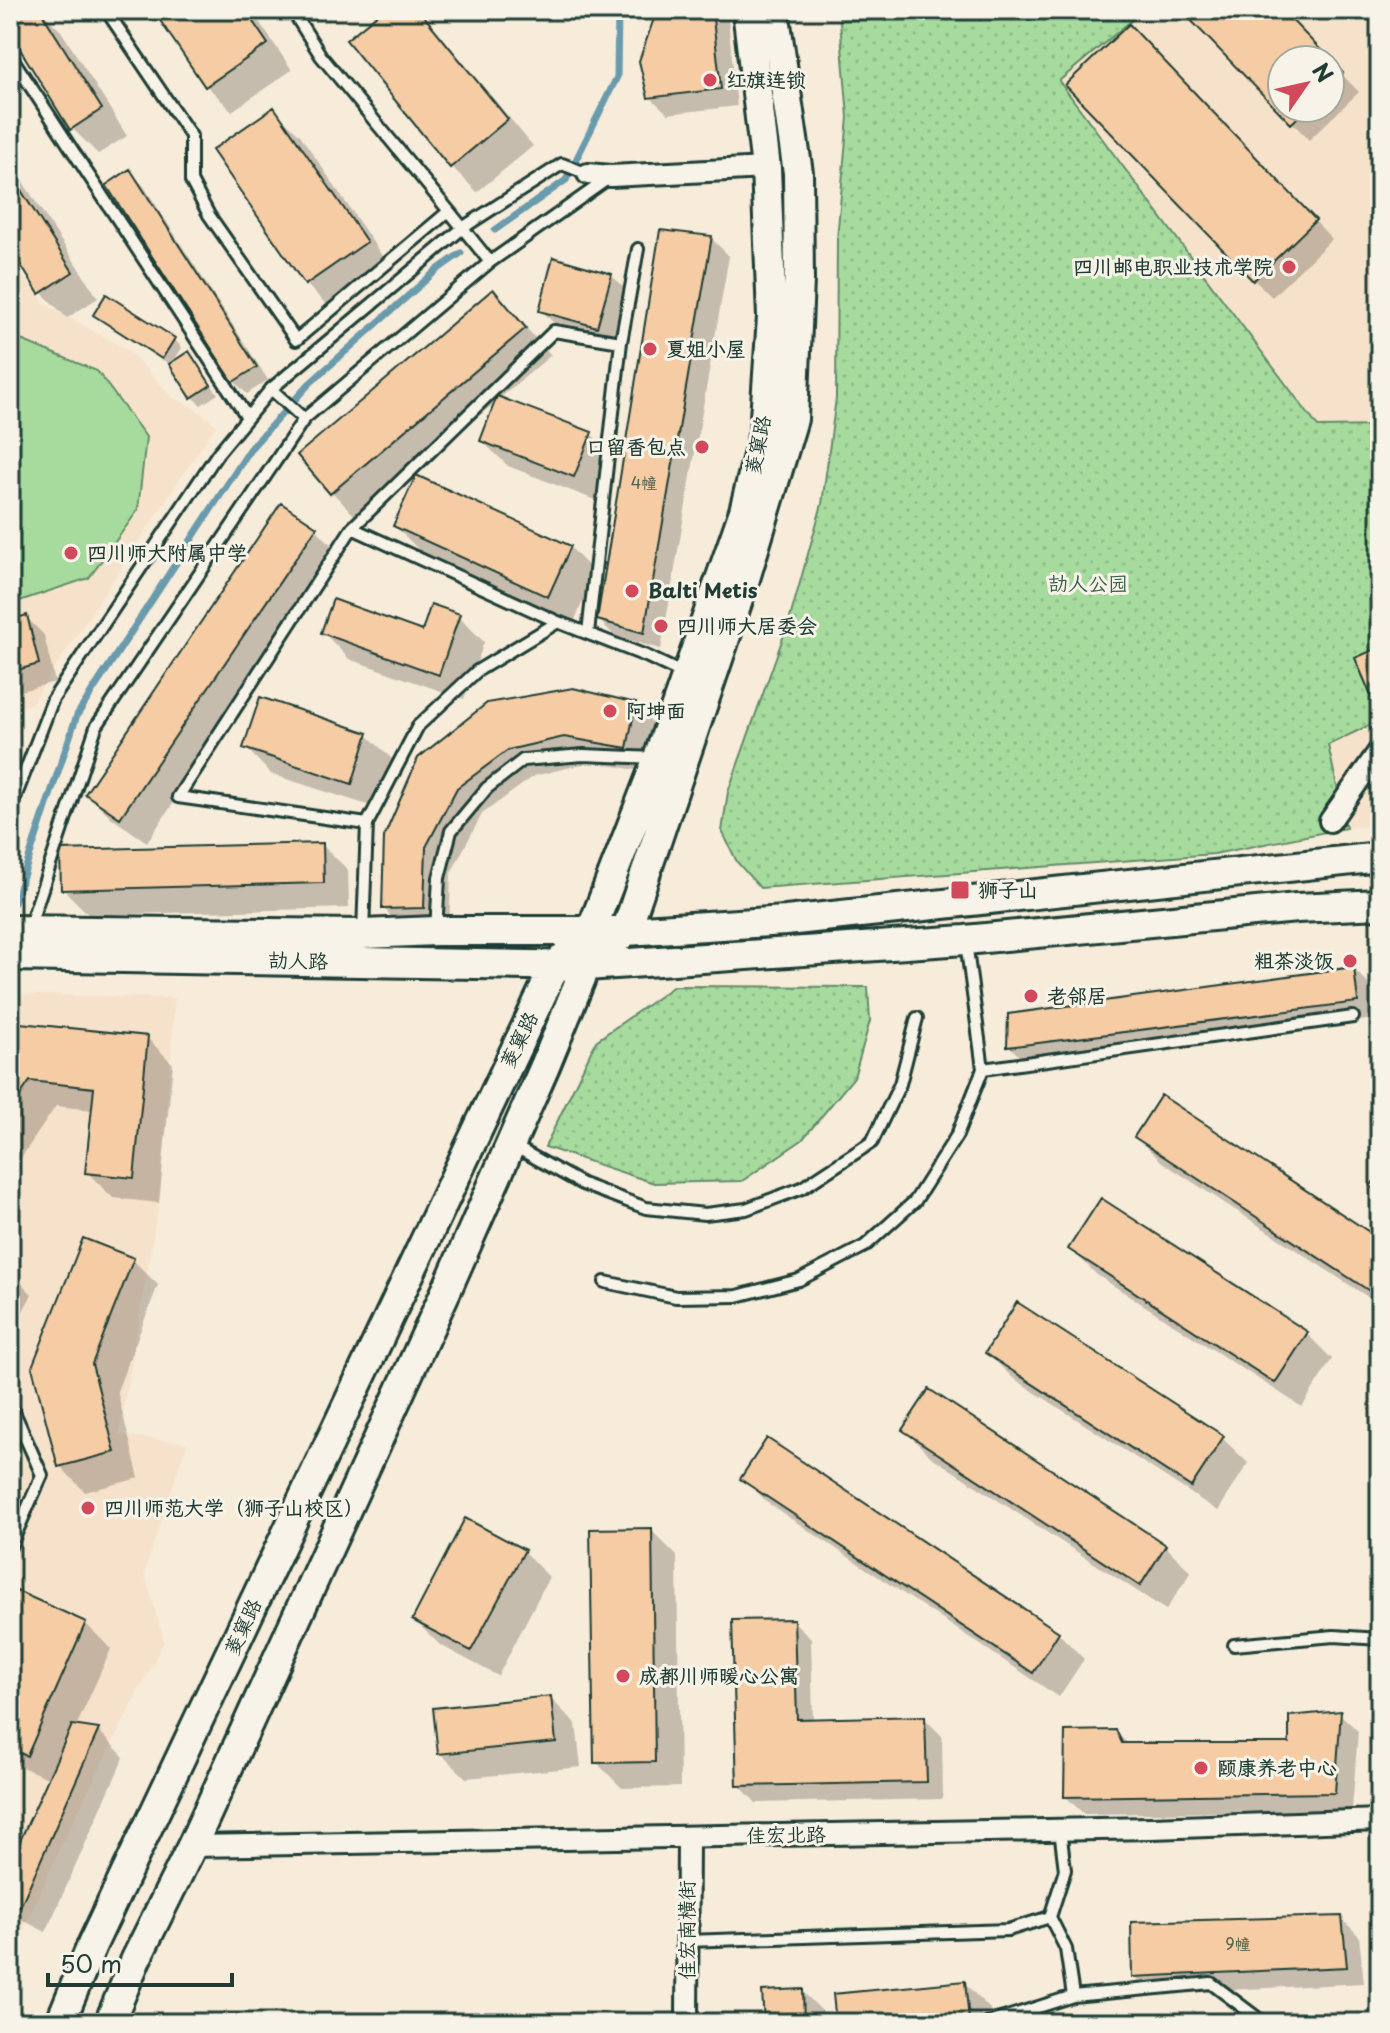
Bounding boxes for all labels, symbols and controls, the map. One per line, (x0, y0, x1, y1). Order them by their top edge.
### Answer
north arrow (1266, 44, 1346, 124)
text: N (1305, 56, 1342, 88)
place label: 红旗连锁 (726, 64, 806, 94)
marker: 红旗连锁 (701, 71, 719, 89)
place label: 四川邮电职业技术学院 (1073, 251, 1273, 281)
marker: 四川邮电职业技术学院 (1280, 258, 1298, 276)
place label: 夏姐小屋 (666, 333, 746, 363)
marker: 夏姐小屋 (641, 340, 659, 358)
street label: 菱窠路 (737, 412, 778, 477)
place label: 口留香包点 (586, 431, 686, 461)
marker: 口留香包点 (693, 438, 711, 456)
house number: 4幢 (631, 470, 657, 494)
place label: 四川师大附属中学 (87, 537, 247, 567)
marker: 四川师大附属中学 (62, 544, 80, 562)
park label: 劼人公园 (1048, 568, 1128, 598)
place label: Balti Metis (648, 575, 758, 605)
marker: Balti Metis (623, 582, 641, 600)
place label: 四川师大居委会 (677, 610, 817, 640)
marker: 四川师大居委会 (652, 617, 670, 635)
place label: 阿坤面 (626, 695, 686, 725)
marker: 阿坤面 (601, 702, 619, 720)
place label: 狮子山 (978, 874, 1038, 904)
marker: 狮子山 (949, 879, 971, 901)
street label: 劼人路 (268, 944, 329, 976)
place label: 粗茶淡饭 (1254, 945, 1334, 975)
marker: 粗茶淡饭 (1341, 952, 1359, 970)
place label: 老邻居 (1047, 980, 1107, 1010)
marker: 老邻居 (1022, 987, 1040, 1005)
street label: 菱窠路 (491, 1005, 545, 1073)
place label: 四川师范大学（狮子山校区） (104, 1492, 364, 1522)
marker: 四川师范大学（狮子山校区） (79, 1499, 97, 1517)
street label: 菱窠路 (216, 1592, 269, 1660)
place label: 成都川师暖心公寓 (639, 1660, 799, 1690)
marker: 成都川师暖心公寓 (614, 1667, 632, 1685)
place label: 颐康养老中心 (1217, 1752, 1337, 1782)
marker: 颐康养老中心 (1192, 1759, 1210, 1777)
street label: 佳宏北路 (746, 1818, 827, 1850)
street label: 佳宏南横街 (671, 1880, 701, 1980)
house number: 9幢 (1225, 1931, 1251, 1955)
scale bar (48, 1937, 232, 1987)
text: 50 m (60, 1945, 122, 1981)

